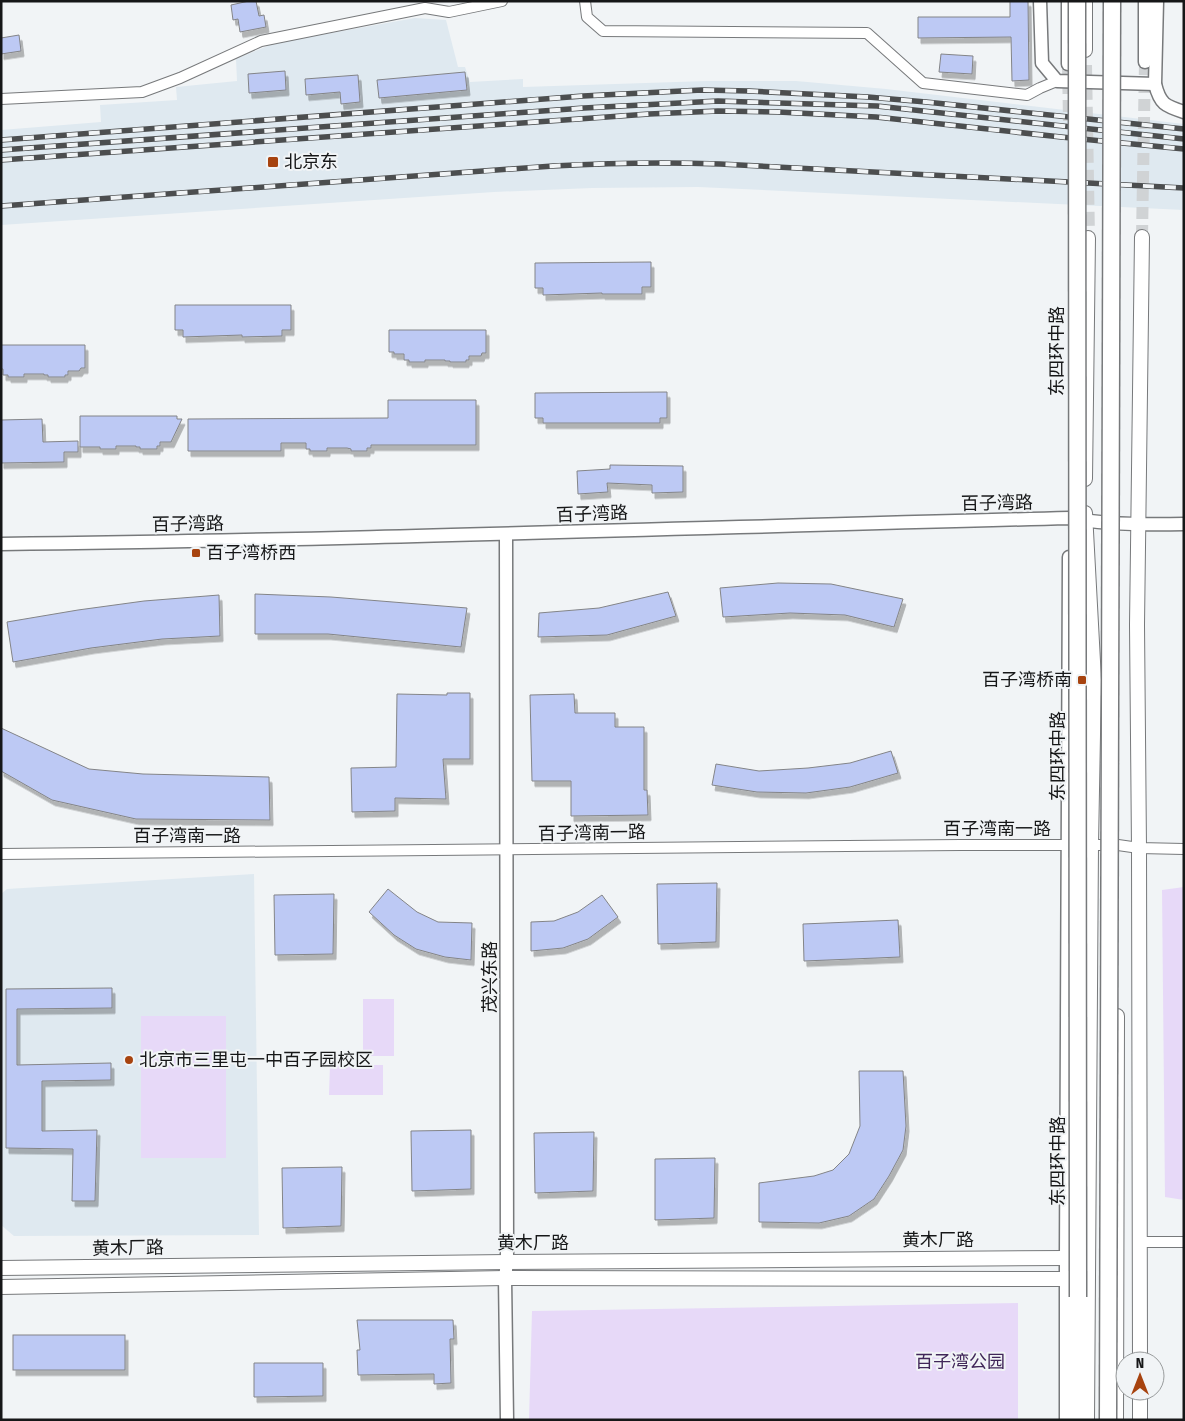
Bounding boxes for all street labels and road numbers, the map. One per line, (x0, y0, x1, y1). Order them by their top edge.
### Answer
street label: 东四环中路 (1046, 306, 1068, 396)
street label: 百子湾路 (961, 491, 1033, 515)
street label: 百子湾路 (556, 502, 628, 526)
street label: 百子湾路 (152, 512, 224, 536)
street label: 东四环中路 (1047, 711, 1069, 801)
street label: 百子湾南一路 (943, 818, 1051, 840)
street label: 百子湾南一路 (538, 821, 646, 845)
street label: 百子湾南一路 (133, 825, 241, 847)
street label: 茂兴东路 (479, 941, 501, 1013)
street label: 东四环中路 (1047, 1116, 1069, 1206)
street label: 黄木厂路 (902, 1229, 974, 1251)
street label: 黄木厂路 (497, 1232, 569, 1254)
street label: 黄木厂路 (92, 1236, 164, 1260)

